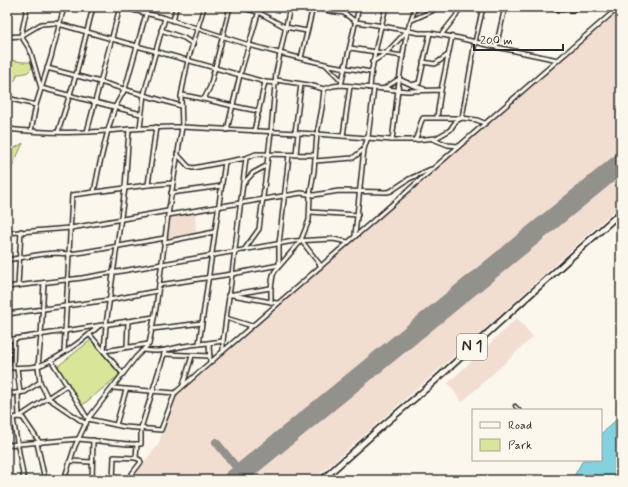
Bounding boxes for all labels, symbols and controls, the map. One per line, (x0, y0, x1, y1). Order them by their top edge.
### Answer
scale bar (474, 26, 563, 52)
text: 200 m (480, 33, 513, 49)
road number: N 1 (457, 334, 487, 360)
legend (472, 409, 602, 461)
text: Road (508, 418, 532, 434)
text: Park (508, 438, 532, 454)

